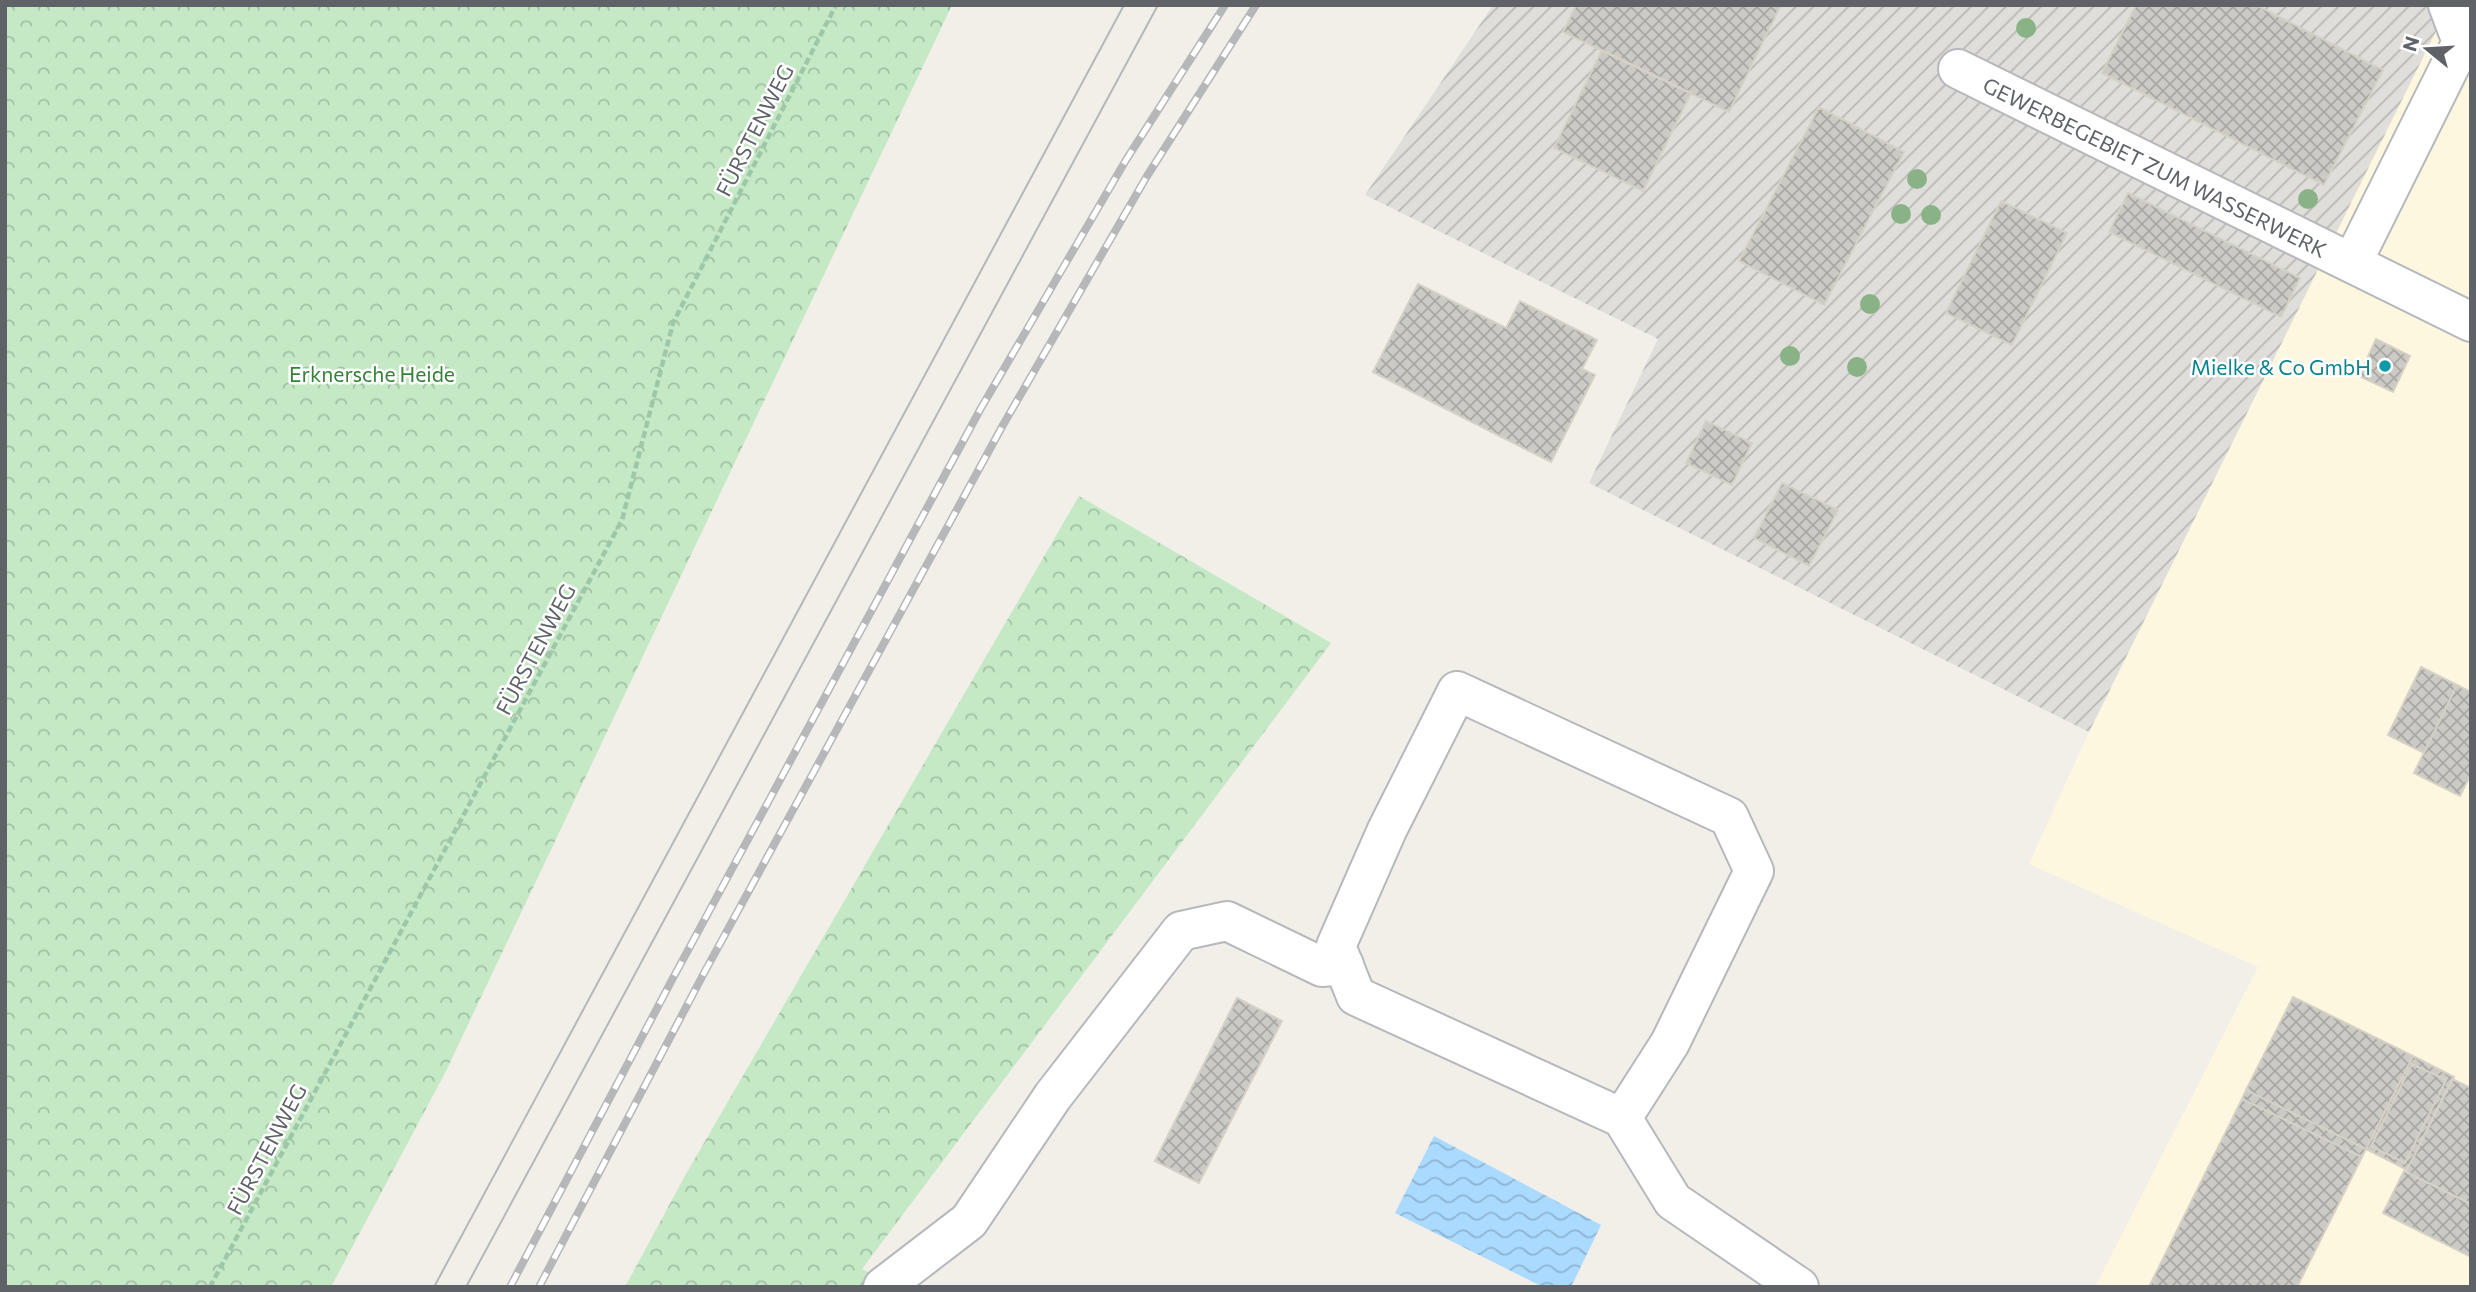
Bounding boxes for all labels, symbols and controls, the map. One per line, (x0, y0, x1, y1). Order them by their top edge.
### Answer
north arrow (2392, 14, 2462, 84)
text: N (2397, 33, 2423, 54)
street label: FÜRSTENWEG (710, 60, 798, 200)
street label: GEWERBEGEBIET ZUM WASSERWERK (1979, 71, 2331, 262)
place label: Mielke & Co GmbH (2191, 354, 2371, 379)
marker: Mielke & Co GmbH (2377, 358, 2393, 374)
park label: Erknersche Heide (289, 361, 455, 386)
street label: FÜRSTENWEG (490, 579, 580, 719)
street label: FÜRSTENWEG (221, 1079, 311, 1219)

